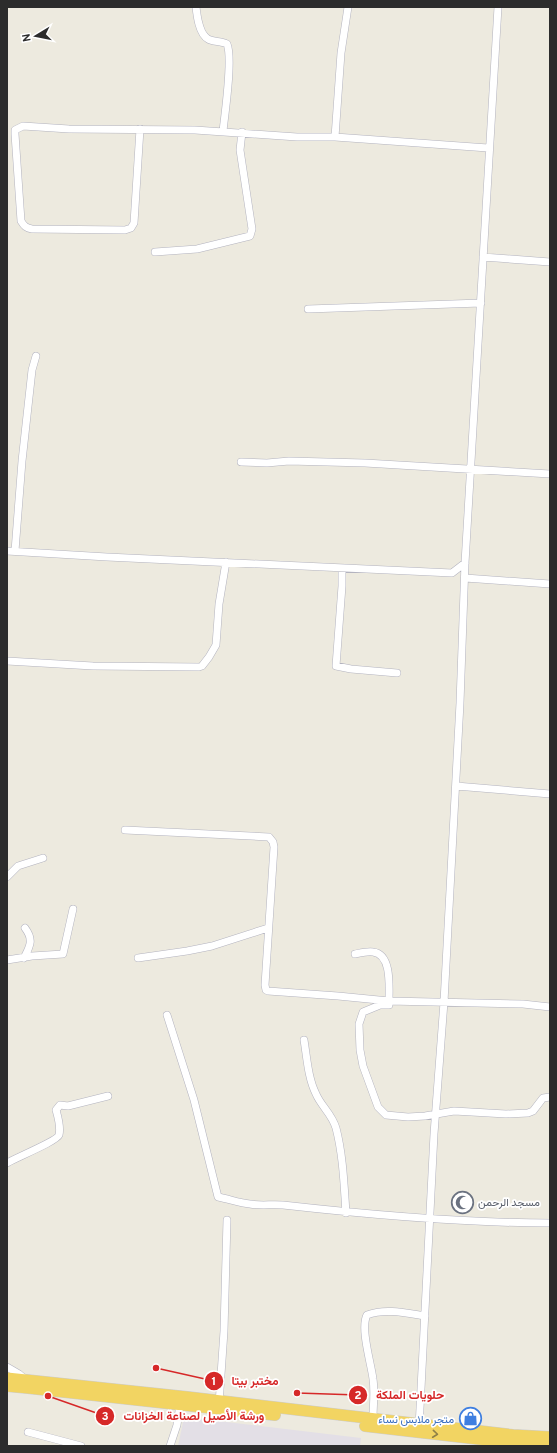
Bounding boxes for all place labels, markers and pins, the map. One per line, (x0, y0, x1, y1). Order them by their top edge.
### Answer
mosque icon: مسجد الرحمن (450, 1189, 476, 1215)
place label: مسجد الرحمن (478, 1196, 540, 1210)
callout: مختبر بيتا (204, 1369, 286, 1393)
callout: حلويات الملكة (348, 1383, 452, 1407)
callout: ورشة الأصيل لصناعة الخزانات (95, 1404, 272, 1428)
shop icon: متجر ملابس نساء (457, 1406, 483, 1432)
place label: متجر ملابس نساء (378, 1413, 454, 1427)

